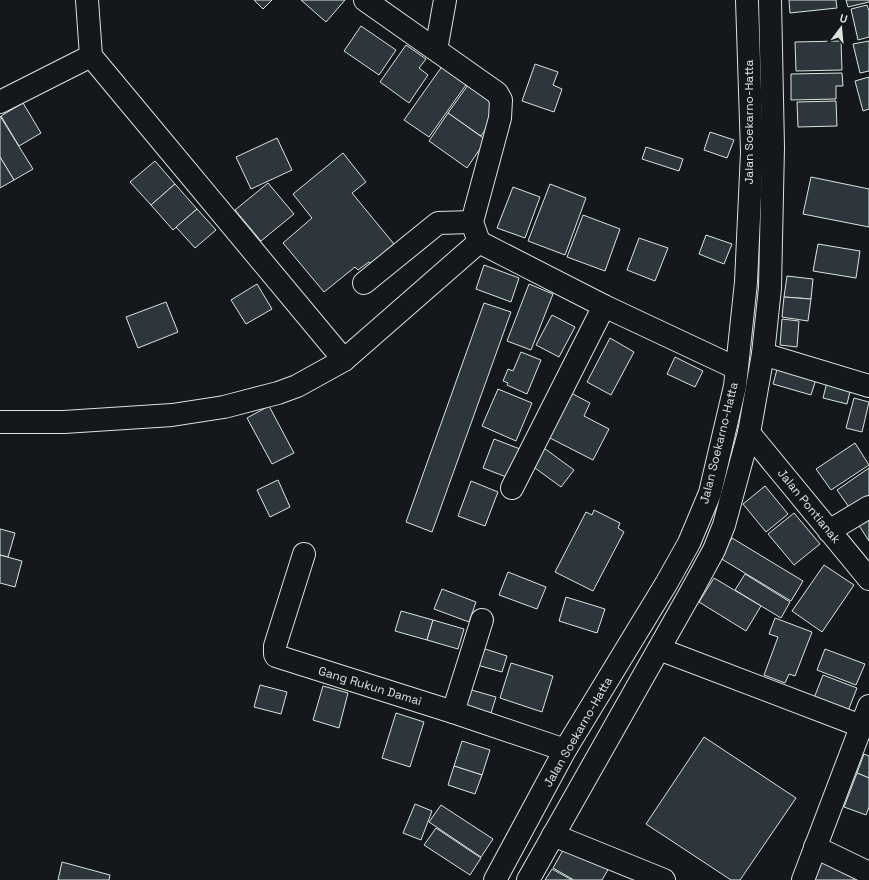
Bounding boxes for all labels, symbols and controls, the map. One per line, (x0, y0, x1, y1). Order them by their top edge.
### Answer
north arrow (821, 8, 861, 48)
text: U (838, 11, 849, 26)
street label: Jalan Soekarno-Hatta (741, 59, 757, 184)
street label: Jalan Soekarno-Hatta (696, 380, 742, 506)
street label: Jalan Pontianak (774, 465, 844, 547)
street label: Gang Rukun Damai (316, 663, 424, 709)
street label: Jalan Soekarno-Hatta (540, 674, 616, 790)

